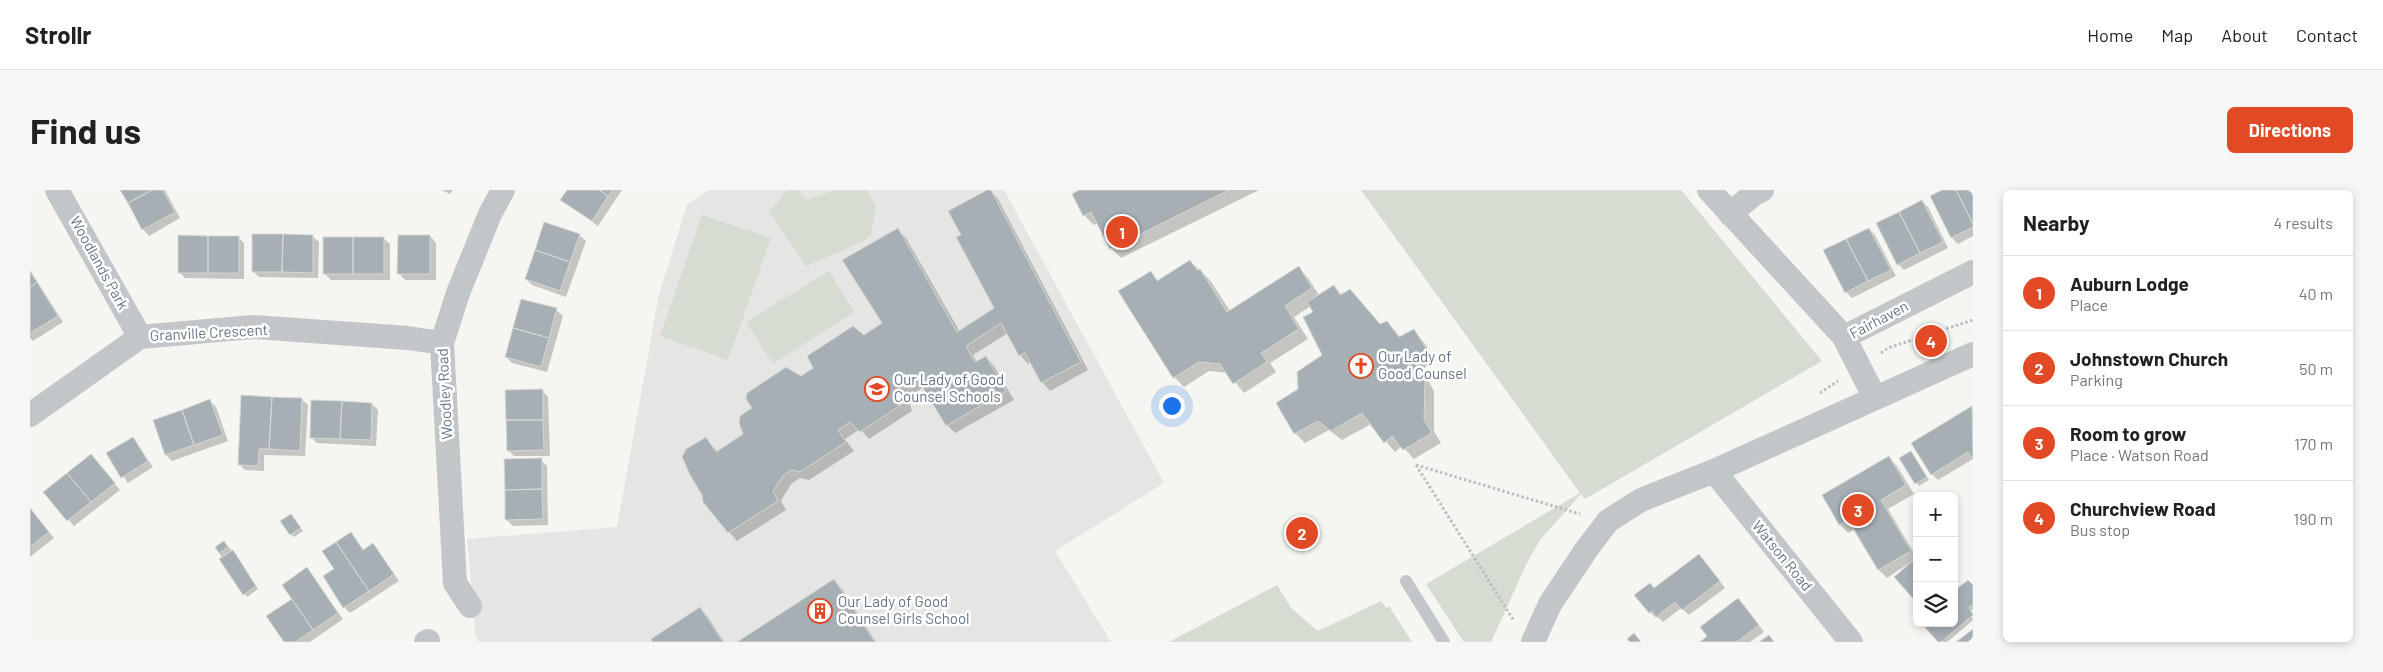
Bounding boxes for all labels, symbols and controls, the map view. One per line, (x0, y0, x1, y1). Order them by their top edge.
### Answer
text: Strollr (25, 20, 92, 49)
text: Home (2087, 24, 2133, 46)
text: Map (2161, 24, 2193, 46)
text: About (2221, 24, 2268, 46)
text: Contact (2296, 24, 2358, 46)
button: Directions (2227, 107, 2353, 153)
text: Find us (30, 109, 141, 151)
text: Nearby (2023, 210, 2089, 235)
street label: Woodlands Park (67, 213, 133, 313)
pin: 1 (1106, 213, 1138, 251)
text: 4 results (2273, 213, 2333, 232)
text: Auburn Lodge (2070, 272, 2189, 295)
text: 1 (2036, 284, 2042, 303)
text: 40 m (2299, 284, 2333, 303)
text: Place (2070, 295, 2108, 314)
street label: Fairhaven (1846, 296, 1911, 342)
street label: Granville Crescent (150, 320, 268, 344)
pin: 4 (1915, 322, 1947, 360)
place label: Our Lady of Good Counsel (1378, 347, 1467, 382)
text: Johnstown Church (2070, 347, 2228, 370)
street label: Woodley Road (433, 348, 455, 440)
church icon: Our Lady of Good Counsel (1348, 353, 1374, 379)
text: 2 (2035, 359, 2043, 378)
text: 50 m (2299, 359, 2333, 378)
place label: Our Lady of Good Counsel Schools (894, 370, 1004, 405)
text: Parking (2070, 370, 2123, 389)
school or university icon: Our Lady of Good Counsel Schools (864, 376, 890, 402)
your location (1159, 393, 1185, 419)
text: Room to grow (2070, 422, 2186, 445)
text: 3 (2035, 434, 2043, 453)
text: 170 m (2294, 434, 2333, 453)
text: Place · Watson Road (2070, 445, 2209, 464)
pin: 3 (1842, 491, 1874, 529)
map controls (1913, 492, 1958, 627)
button: + (1913, 492, 1958, 537)
text: Churchview Road (2070, 497, 2216, 520)
text: 4 (2034, 509, 2044, 528)
text: 190 m (2294, 509, 2333, 528)
pin: 2 (1286, 514, 1318, 552)
street label: Watson Road (1749, 517, 1817, 594)
text: Bus stop (2070, 520, 2130, 539)
button: − (1913, 537, 1958, 582)
button: layers (1913, 582, 1958, 627)
place label: Our Lady of Good Counsel Girls School (838, 592, 970, 627)
building icon: Our Lady of Good Counsel Girls School (807, 598, 833, 624)

